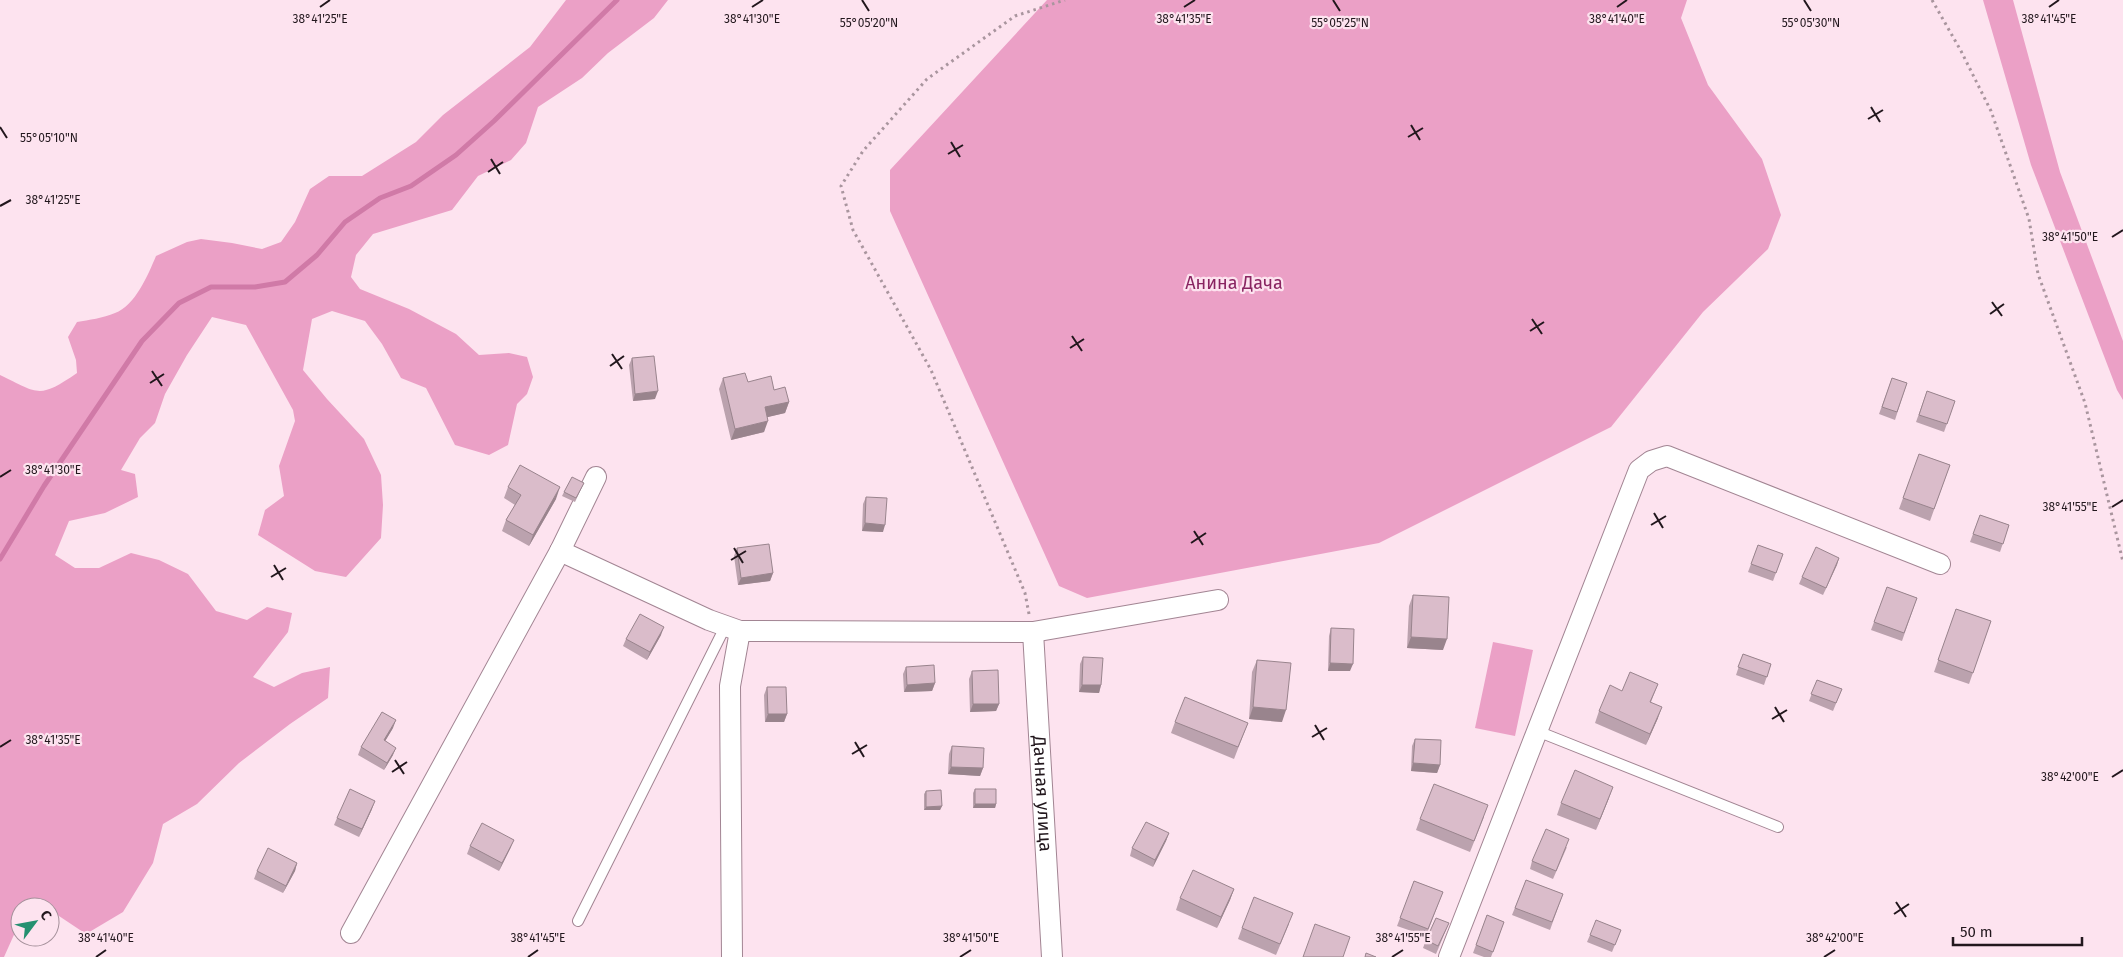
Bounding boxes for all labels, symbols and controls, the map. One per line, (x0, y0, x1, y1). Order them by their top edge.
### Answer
text: 38°41'25"E (292, 12, 348, 26)
text: 38°41'30"E (724, 12, 780, 26)
text: 38°41'35"E (1156, 12, 1212, 26)
text: 38°41'40"E (1589, 12, 1645, 26)
text: 38°41'45"E (2021, 12, 2077, 26)
text: 55°05'20"N (840, 16, 898, 30)
text: 55°05'25"N (1311, 16, 1369, 30)
text: 55°05'30"N (1782, 16, 1840, 30)
text: 55°05'10"N (20, 131, 78, 145)
text: 38°41'25"E (25, 193, 81, 207)
text: 38°41'50"E (2042, 230, 2098, 244)
park label: Анина Дача (1185, 272, 1283, 294)
text: 38°41'30"E (25, 463, 81, 477)
text: 38°41'55"E (2042, 500, 2098, 514)
text: 38°41'35"E (25, 733, 81, 747)
street label: Дачная улица (1028, 734, 1057, 852)
text: 38°42'00"E (2041, 770, 2099, 784)
north arrow (10, 897, 60, 947)
text: С (36, 907, 55, 923)
scale bar (1953, 914, 2082, 946)
text: 50 m (1960, 923, 1993, 941)
text: 38°41'40"E (78, 931, 134, 945)
text: 38°41'45"E (510, 931, 566, 945)
text: 38°41'50"E (943, 931, 999, 945)
text: 38°41'55"E (1375, 931, 1431, 945)
text: 38°42'00"E (1806, 931, 1864, 945)

